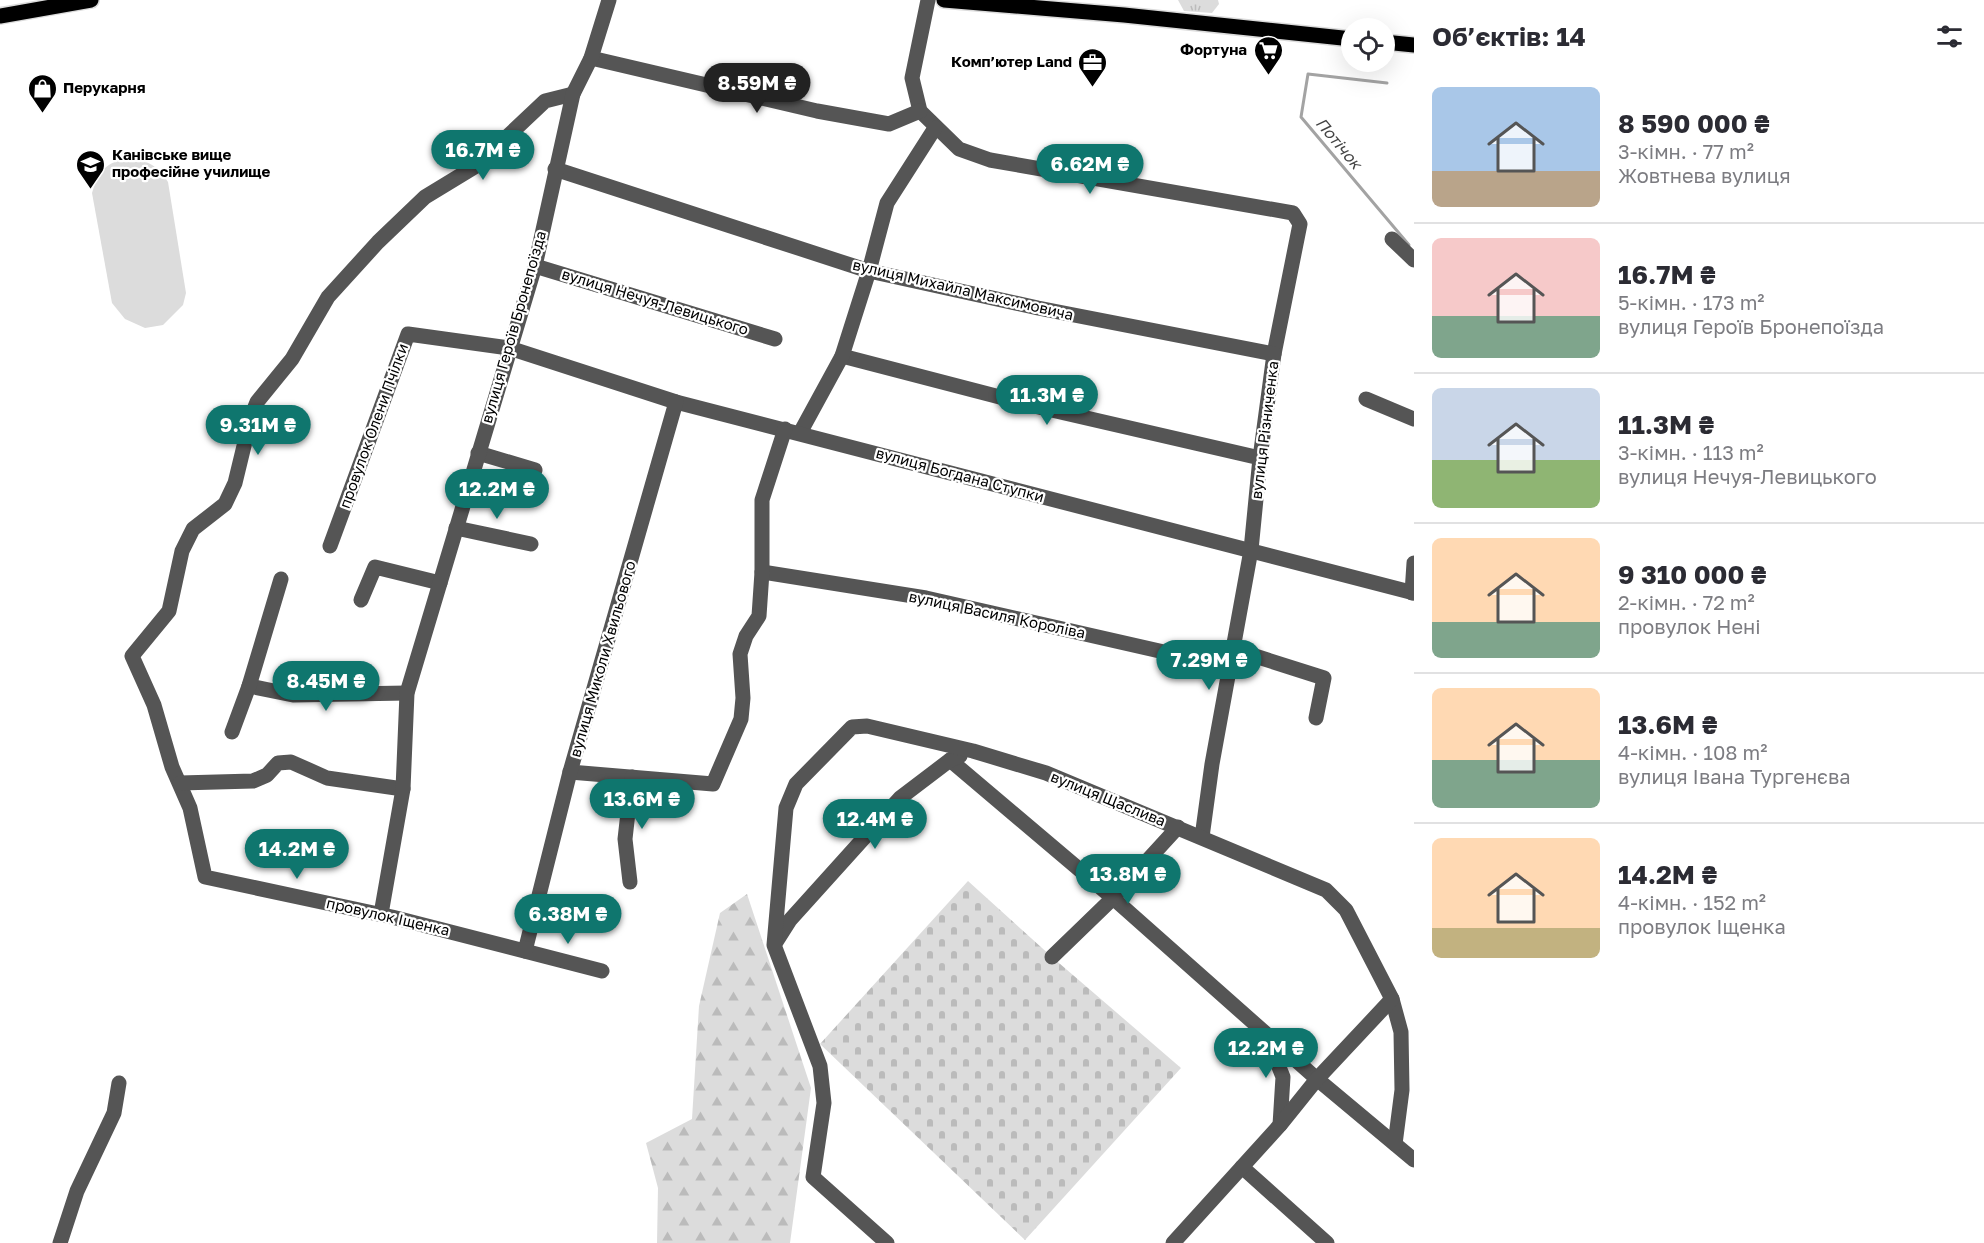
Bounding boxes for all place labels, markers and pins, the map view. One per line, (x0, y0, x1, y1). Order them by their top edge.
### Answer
supermarket icon: Фортуна (1252, 34, 1284, 76)
place label: Фортуна (1180, 40, 1247, 58)
office icon: Комп’ютер Land (1077, 46, 1109, 88)
place label: Комп’ютер Land (951, 52, 1072, 70)
pin: 8.59M ₴ (702, 63, 812, 114)
shop icon: Перукарня (26, 72, 58, 114)
place label: Перукарня (63, 78, 146, 96)
pin: 16.7M ₴ (428, 130, 538, 181)
pin: 6.62M ₴ (1035, 144, 1145, 195)
place label: Канівське вище професійне училище (112, 145, 270, 180)
school or university icon: Канівське вище професійне училище (75, 148, 107, 190)
pin: 11.3M ₴ (992, 375, 1102, 426)
pin: 9.31M ₴ (203, 405, 313, 456)
pin: 12.2M ₴ (442, 469, 552, 520)
pin: 7.29M ₴ (1154, 640, 1264, 691)
pin: 8.45M ₴ (271, 661, 381, 712)
pin: 13.6M ₴ (587, 779, 697, 830)
pin: 12.4M ₴ (820, 799, 930, 850)
pin: 14.2M ₴ (242, 829, 352, 880)
pin: 13.8M ₴ (1073, 854, 1183, 905)
pin: 6.38M ₴ (513, 894, 623, 945)
pin: 12.2M ₴ (1211, 1028, 1321, 1079)

